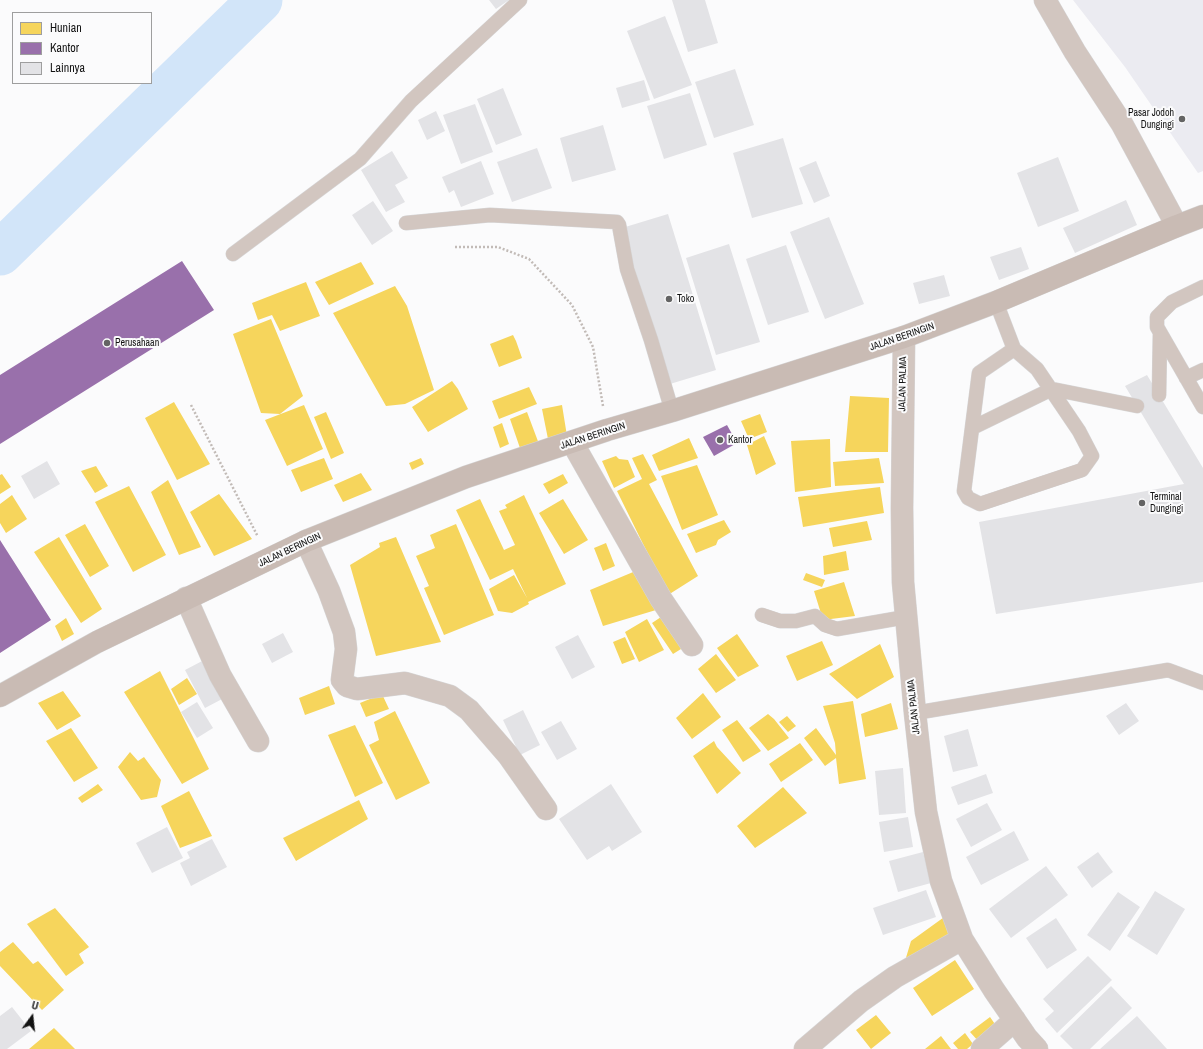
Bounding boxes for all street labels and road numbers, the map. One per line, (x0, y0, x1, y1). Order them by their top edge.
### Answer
street label: JALAN BERINGIN (868, 320, 936, 354)
street label: JALAN PALMA (897, 356, 909, 412)
street label: JALAN BERINGIN (559, 420, 627, 452)
street label: JALAN BERINGIN (257, 530, 323, 570)
street label: JALAN PALMA (905, 679, 923, 735)

